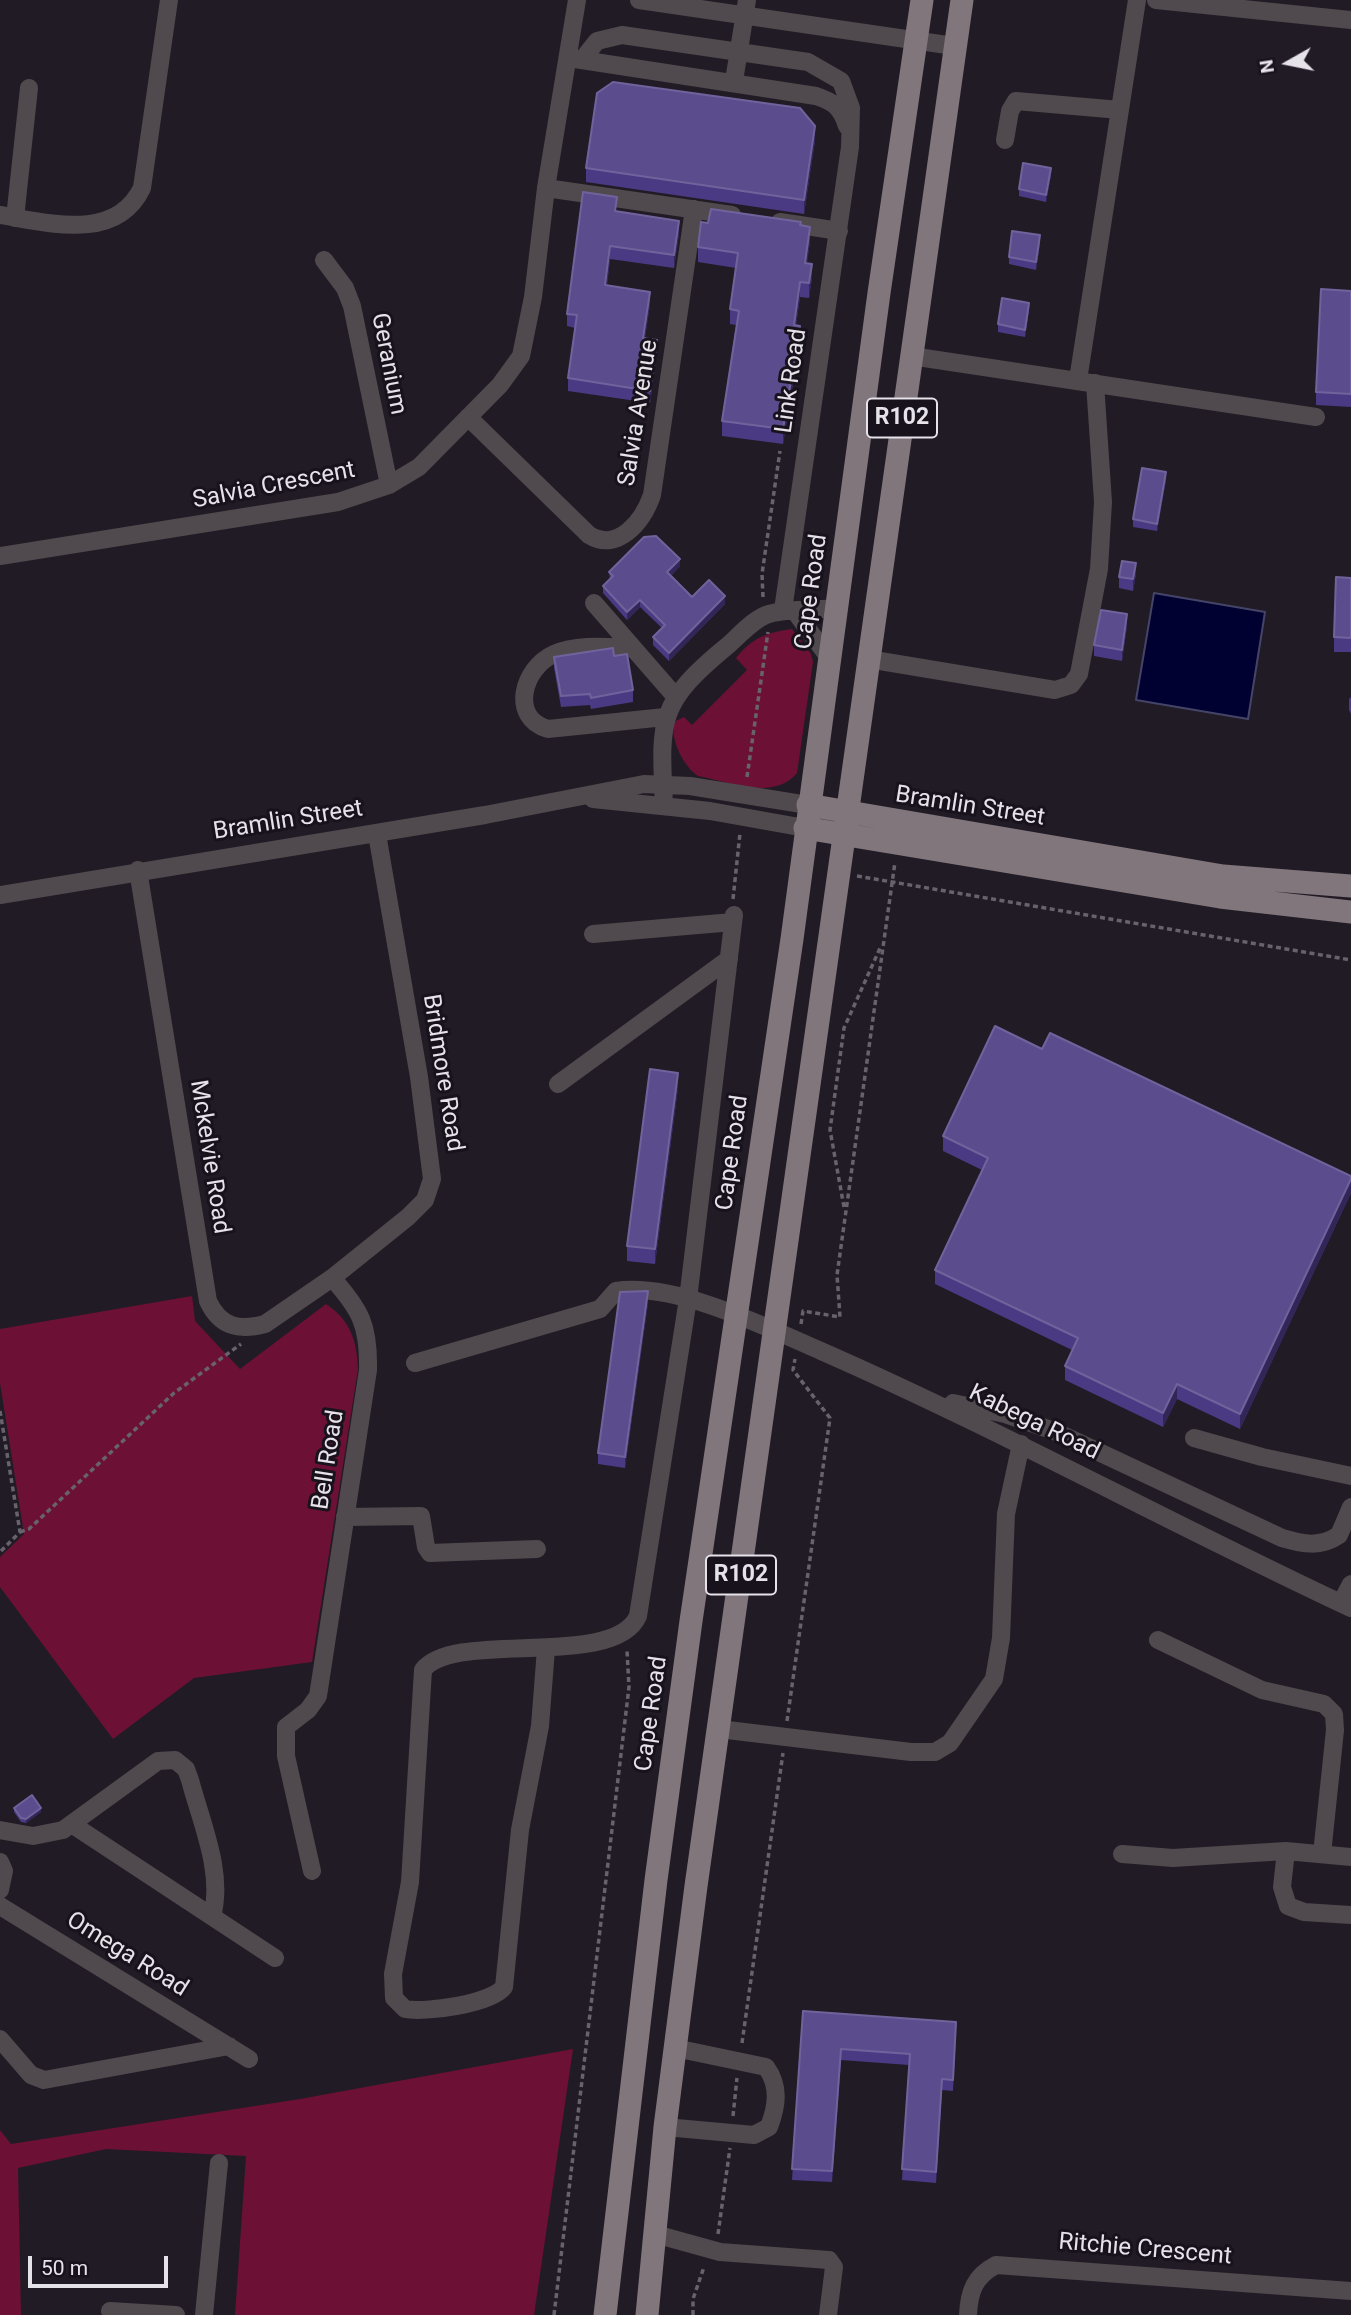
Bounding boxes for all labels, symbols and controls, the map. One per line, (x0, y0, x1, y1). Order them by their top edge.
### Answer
north arrow (1253, 28, 1323, 98)
text: N (1254, 58, 1279, 75)
street label: Geranium (364, 311, 412, 417)
street label: Link Road (770, 327, 814, 435)
street label: Salvia Avenue (613, 338, 665, 488)
road number: R102 (867, 398, 937, 438)
street label: Salvia Crescent (190, 456, 358, 516)
street label: Cape Road (790, 533, 834, 651)
street label: Bramlin Street (893, 781, 1047, 833)
street label: Bramlin Street (211, 795, 365, 847)
street label: Bridmore Road (415, 992, 469, 1154)
street label: Mckelvie Road (183, 1078, 235, 1236)
street label: Cape Road (711, 1094, 755, 1212)
street label: Kabega Road (964, 1379, 1104, 1467)
street label: Bell Road (307, 1408, 351, 1512)
road number: R102 (706, 1556, 776, 1594)
street label: Cape Road (630, 1655, 674, 1773)
street label: Omega Road (61, 1906, 193, 2004)
street label: Ritchie Crescent (1057, 2228, 1233, 2272)
scale bar (32, 2242, 172, 2286)
text: 50 m (41, 2256, 88, 2280)

